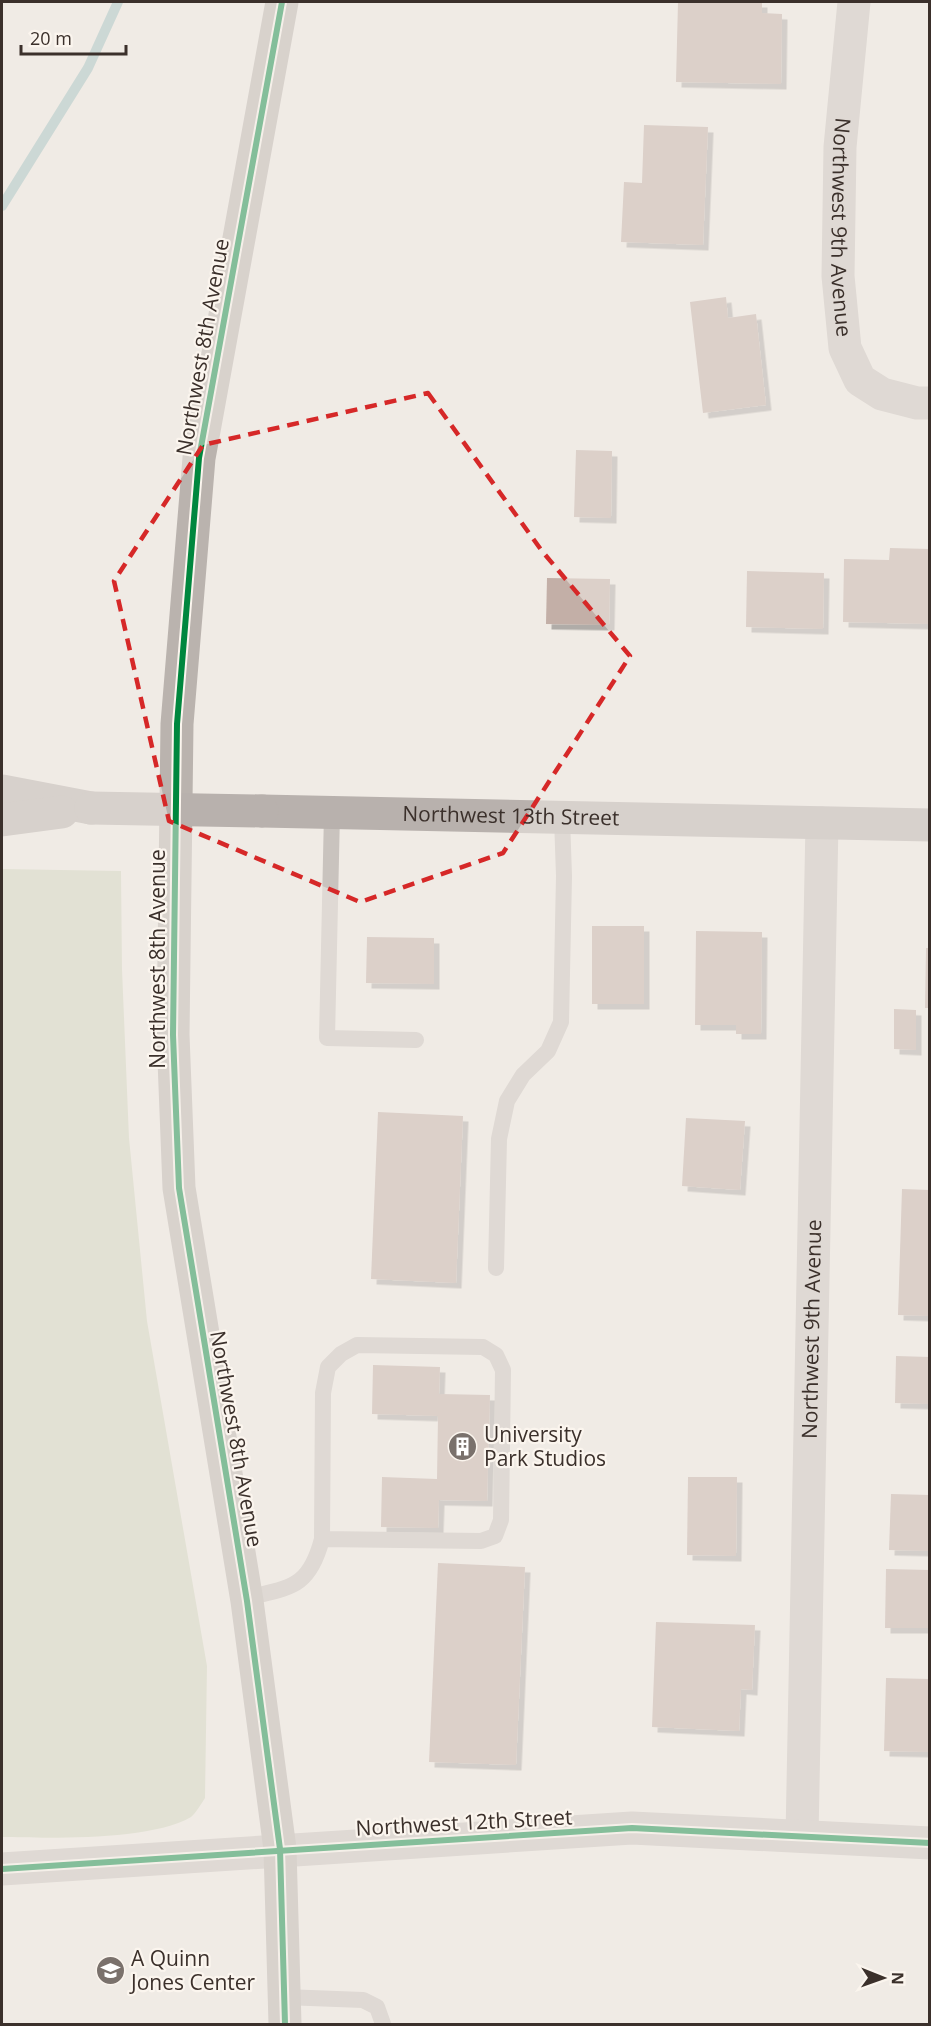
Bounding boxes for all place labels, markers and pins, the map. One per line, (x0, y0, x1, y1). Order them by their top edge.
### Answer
place label: University Park Studios (484, 1420, 606, 1472)
building icon: University Park Studios (447, 1431, 479, 1463)
place label: A Quinn Jones Center (129, 1944, 256, 1996)
school or university icon: A Quinn Jones Center (94, 1955, 126, 1987)

